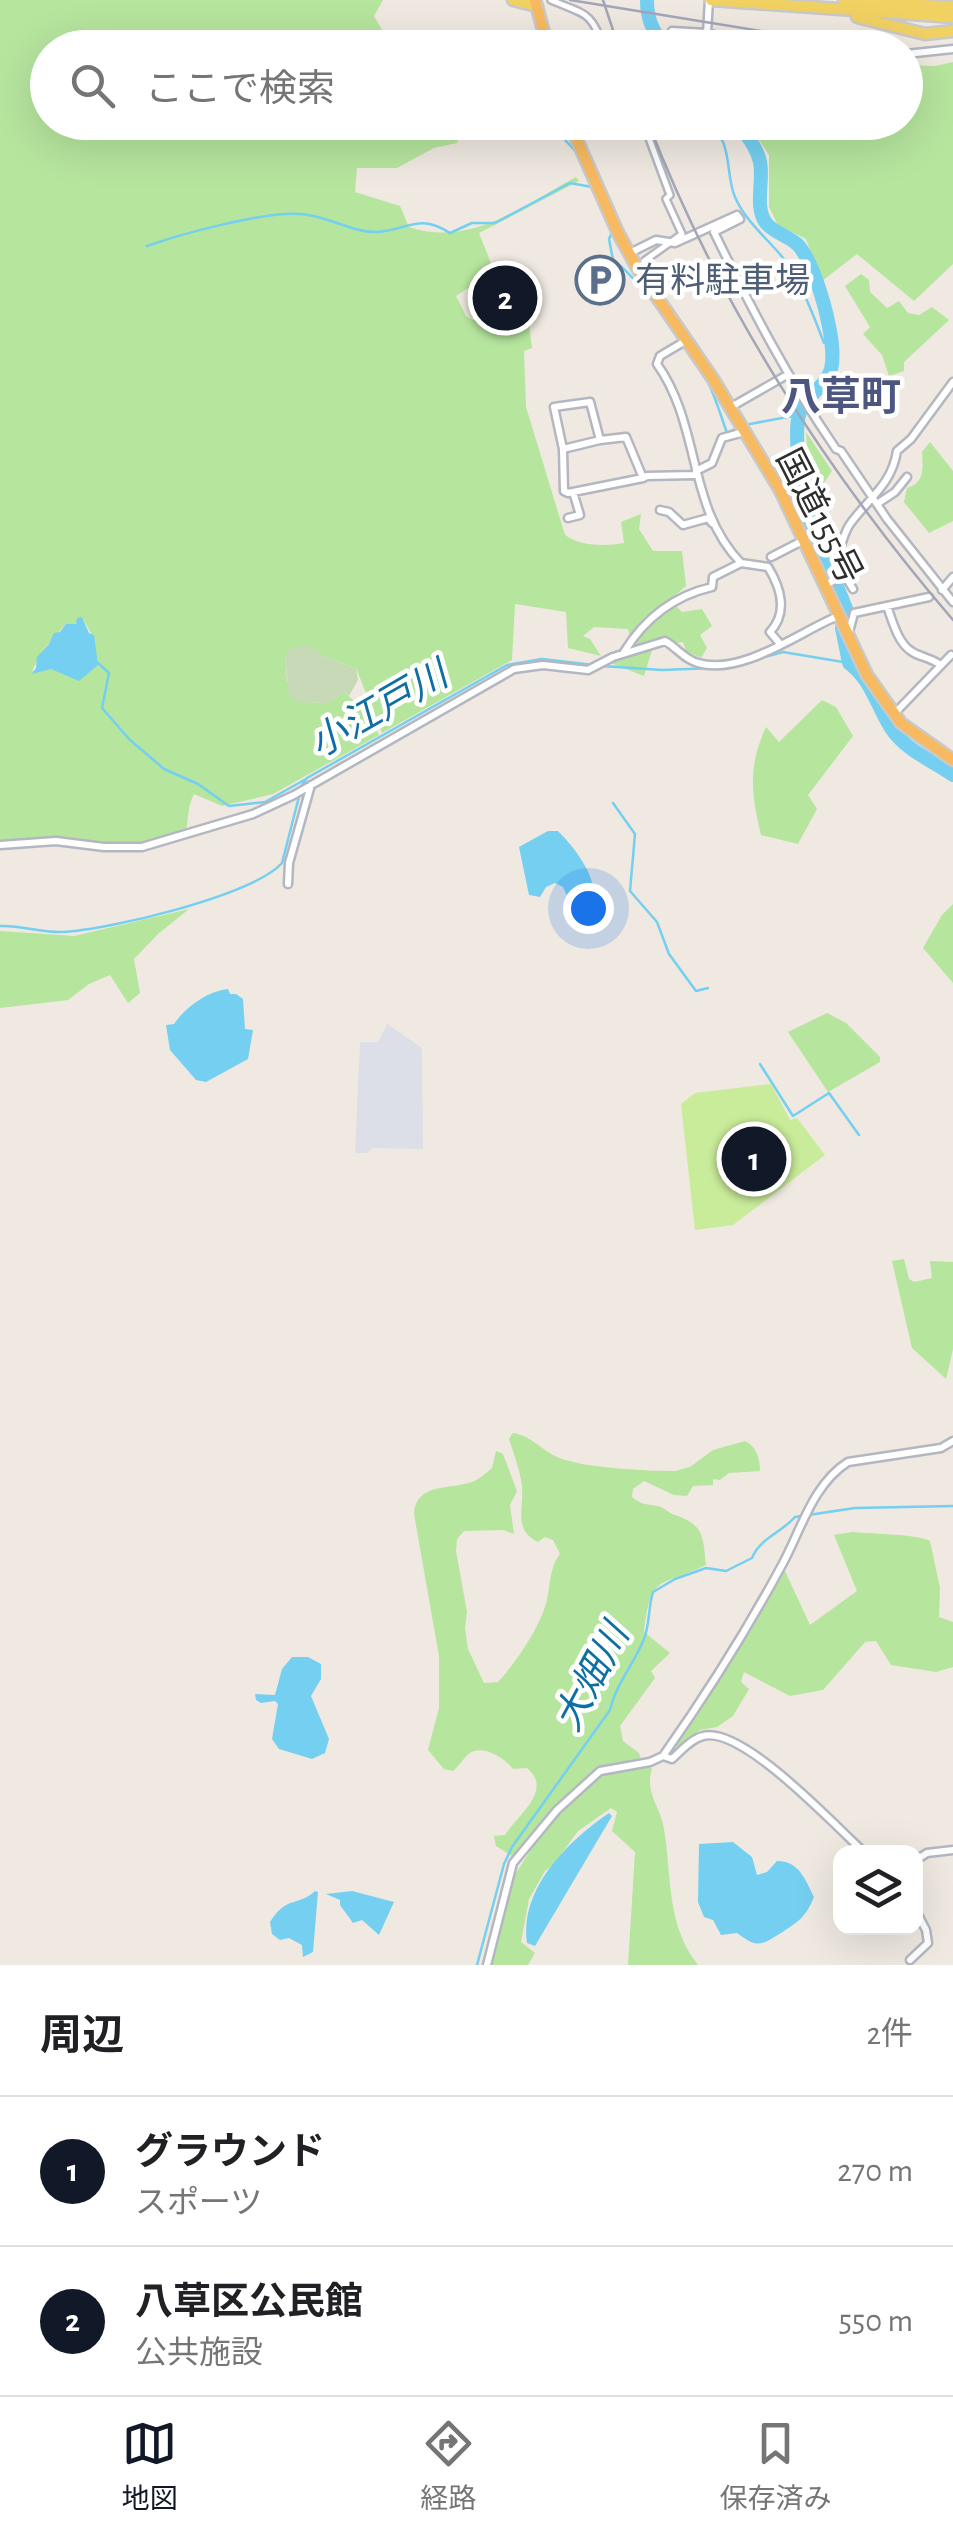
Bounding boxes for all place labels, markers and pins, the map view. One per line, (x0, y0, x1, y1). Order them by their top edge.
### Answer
parking icon: 有料駐車場 (574, 254, 626, 306)
pin: 2 (472, 260, 538, 336)
place label: 有料駐車場 (635, 262, 810, 299)
pin: 1 (722, 1122, 786, 1196)

